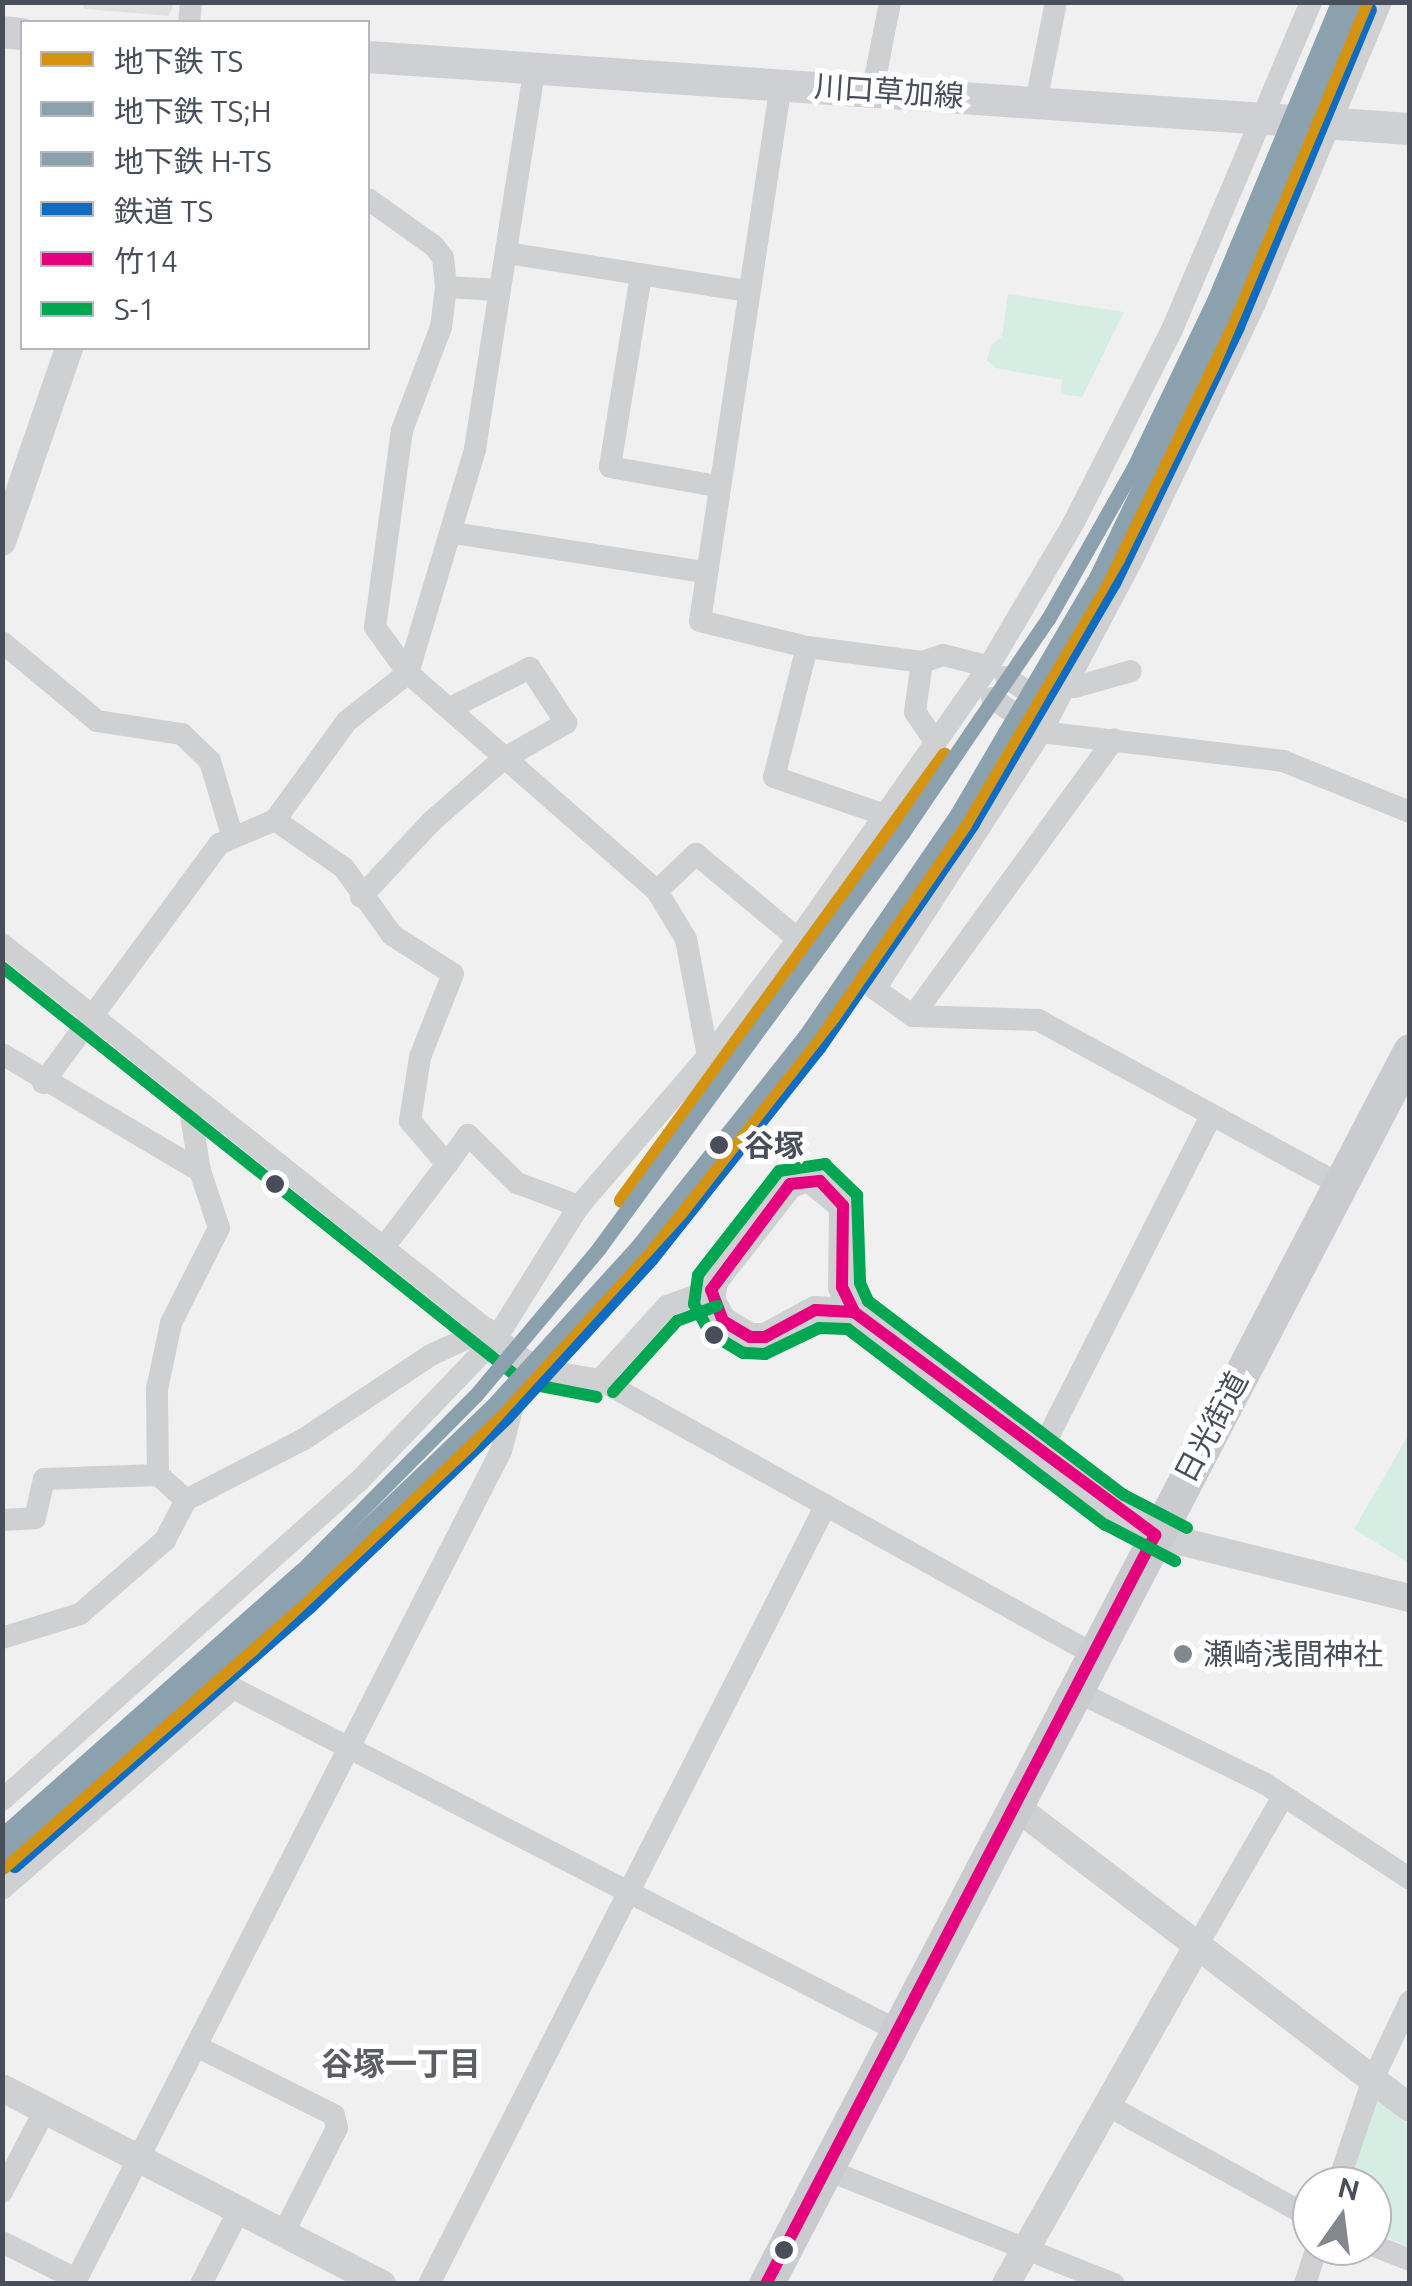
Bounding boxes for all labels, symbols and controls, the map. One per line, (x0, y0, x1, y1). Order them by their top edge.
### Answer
legend (20, 20, 370, 350)
text: 地下鉄 TS (114, 44, 243, 78)
street label: 川口草加線 (813, 68, 965, 114)
text: 地下鉄 TS;H (114, 94, 272, 128)
text: 地下鉄 H-TS (114, 144, 272, 178)
text: 鉄道 TS (114, 194, 213, 228)
text: 竹14 (114, 244, 178, 278)
text: S-1 (114, 292, 155, 326)
place label: 谷塚 (744, 1127, 804, 1163)
marker: 谷塚 (703, 1129, 735, 1161)
unlabelled marker (265, 1174, 285, 1194)
unlabelled marker (704, 1325, 724, 1345)
street label: 日光街道 (1167, 1366, 1255, 1488)
place label: 瀬崎浅間神社 (1203, 1636, 1383, 1672)
marker: 瀬崎浅間神社 (1172, 1643, 1194, 1665)
district label: 谷塚一丁目 (321, 2044, 481, 2082)
north arrow (1292, 2166, 1392, 2266)
text: N (1335, 2171, 1363, 2206)
unlabelled marker (774, 2240, 794, 2260)

